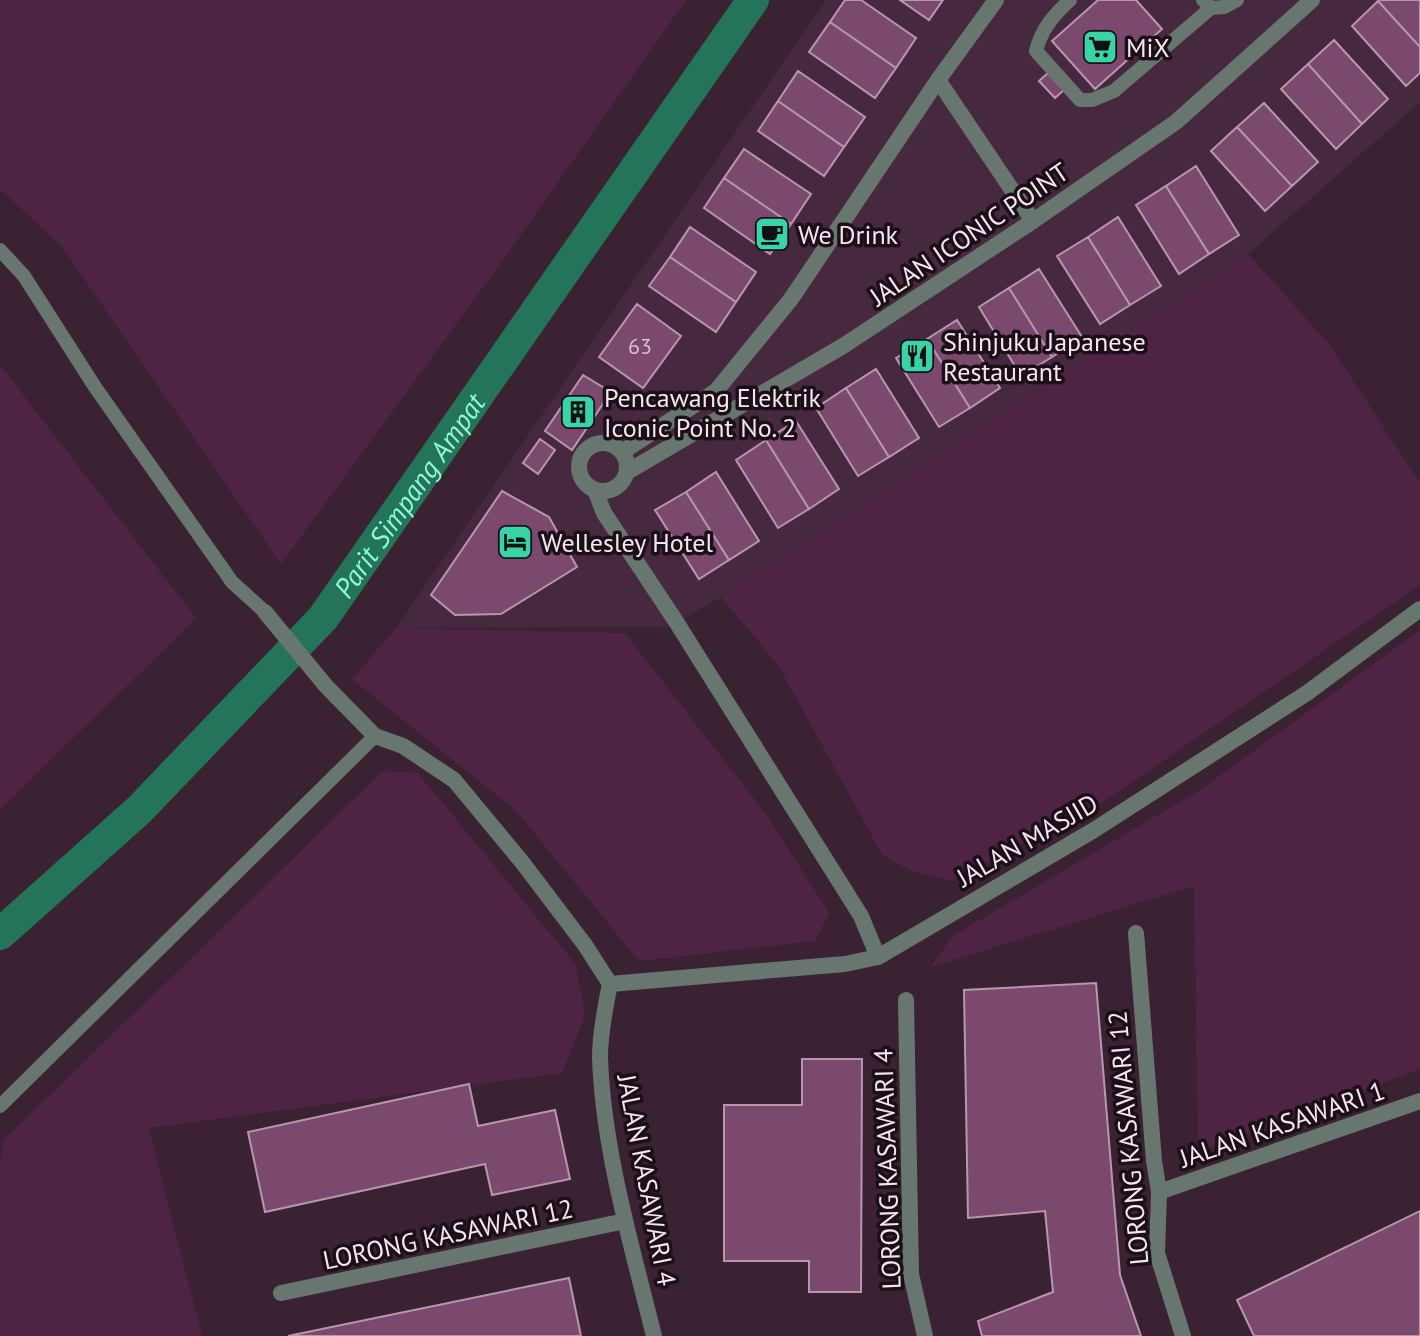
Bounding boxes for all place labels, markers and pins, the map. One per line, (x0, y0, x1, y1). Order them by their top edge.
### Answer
supermarket icon: MiX (1081, 28, 1119, 66)
place label: MiX (1126, 31, 1170, 64)
cafe icon: We Drink (753, 215, 791, 253)
place label: We Drink (798, 218, 899, 251)
place label: Shinjuku Japanese Restaurant (943, 325, 1146, 388)
restaurant icon: Shinjuku Japanese Restaurant (898, 337, 936, 375)
place label: Pencawang Elektrik Iconic Point No. 2 (604, 381, 822, 444)
building icon: Pencawang Elektrik Iconic Point No. 2 (559, 393, 597, 431)
hotel icon: Wellesley Hotel (496, 523, 534, 561)
place label: Wellesley Hotel (541, 526, 713, 559)

